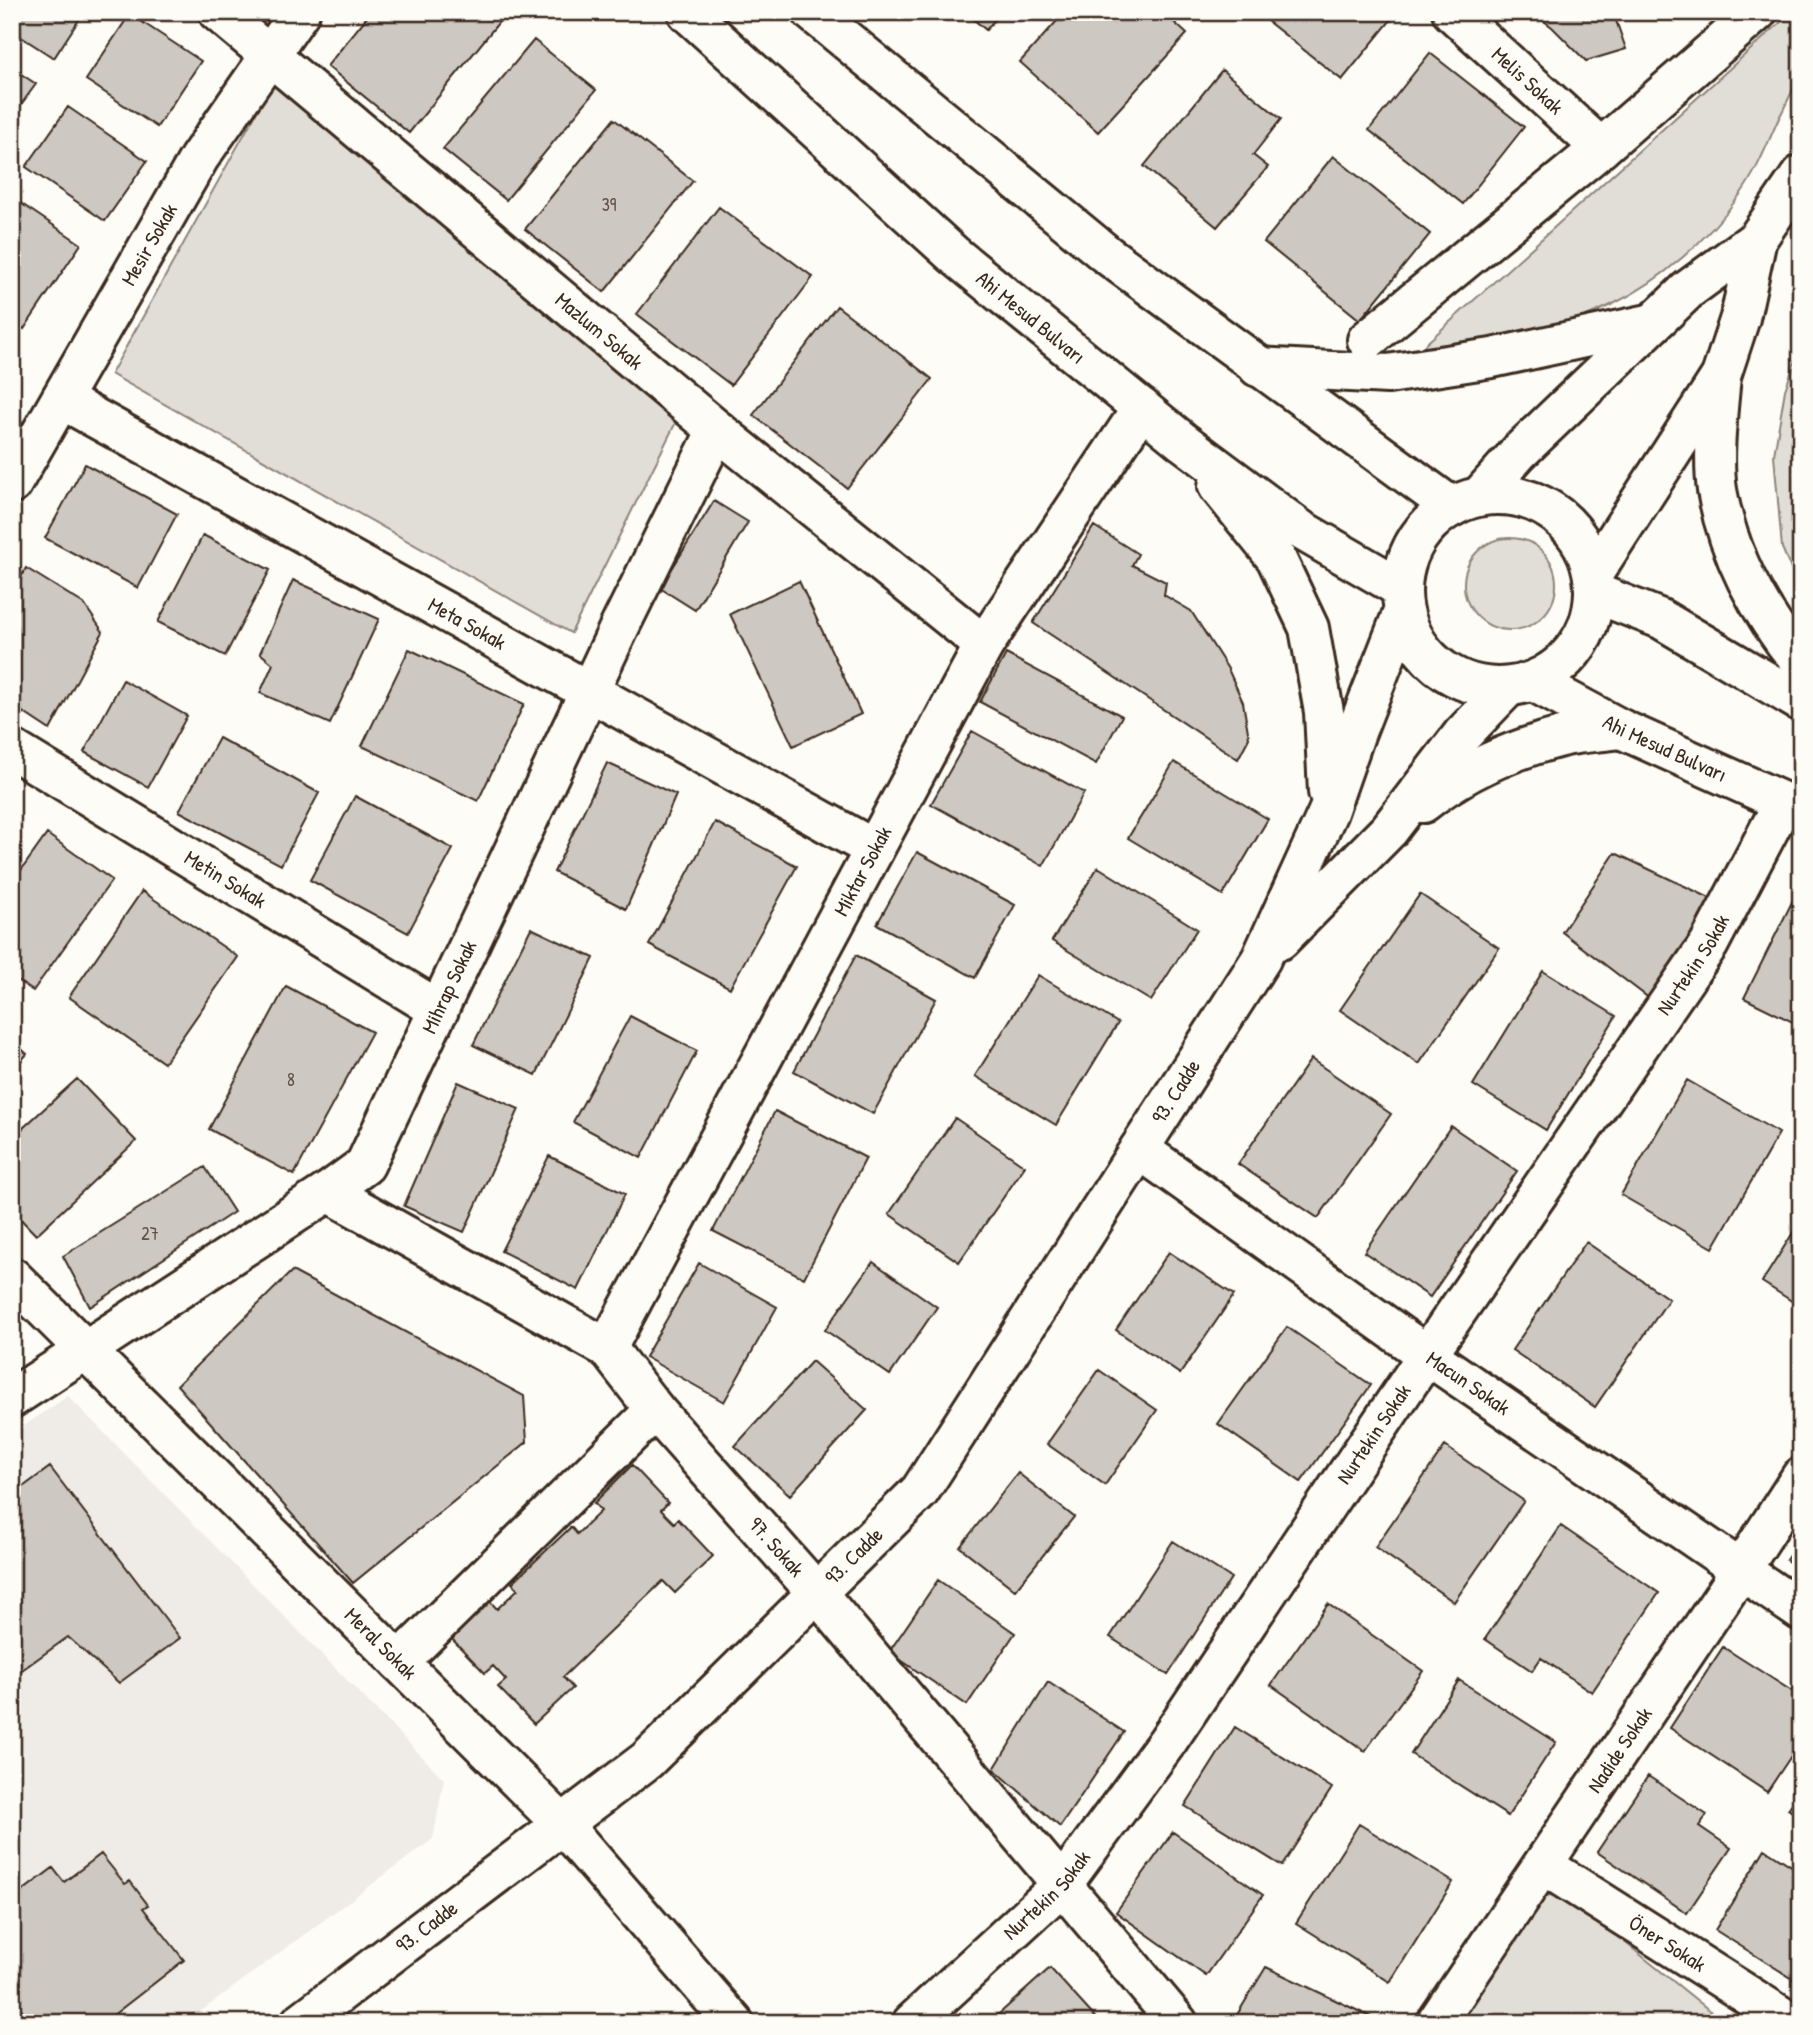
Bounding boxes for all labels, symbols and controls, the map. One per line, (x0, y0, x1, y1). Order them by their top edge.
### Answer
street label: Melis Sokak (1485, 40, 1570, 121)
house number: 39 (602, 192, 617, 217)
street label: Mesir Sokak (114, 198, 184, 291)
street label: Ahi Mesud Bulvarı (970, 264, 1092, 370)
street label: Mazlum Sokak (549, 285, 650, 376)
street label: Meta Sokak (423, 590, 512, 657)
street label: Ahi Mesud Bulvarı (1598, 707, 1732, 789)
street label: Miktar Sokak (826, 821, 898, 921)
street label: Metin Sokak (179, 843, 272, 915)
street label: Nurtekin Sokak (1649, 909, 1736, 1021)
street label: Mihrap Sokak (414, 935, 483, 1038)
street label: 93. Cadde (1144, 1054, 1207, 1129)
house number: 8 (287, 1067, 295, 1092)
house number: 27 (141, 1221, 159, 1246)
street label: Macun Sokak (1421, 1344, 1516, 1422)
street label: Nurtekin Sokak (1329, 1378, 1418, 1490)
street label: 97. Sokak (742, 1510, 811, 1583)
street label: 93. Cadde (818, 1520, 889, 1591)
street label: Meral Sokak (338, 1601, 424, 1686)
street label: Nadide Sokak (1580, 1701, 1659, 1798)
street label: Nurtekin Sokak (996, 1844, 1097, 1946)
street label: 93. Cadde (389, 1894, 463, 1960)
street label: Öner Sokak (1623, 1908, 1712, 1979)

